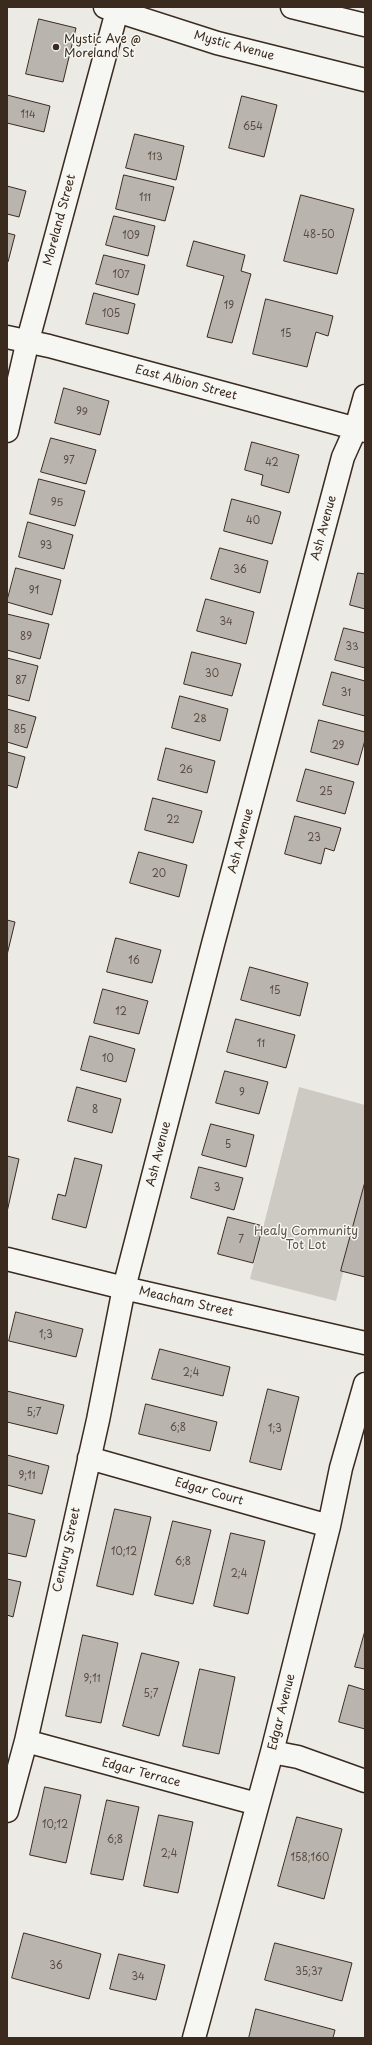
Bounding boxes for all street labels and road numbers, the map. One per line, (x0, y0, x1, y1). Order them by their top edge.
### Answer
street label: Mystic Avenue (192, 28, 276, 64)
street label: Moreland Street (41, 173, 79, 267)
street label: East Albion Street (134, 362, 238, 404)
street label: Ash Avenue (308, 494, 340, 562)
street label: Ash Avenue (225, 807, 257, 875)
street label: Ash Avenue (144, 1120, 174, 1188)
street label: Meacham Street (137, 1284, 235, 1320)
street label: Edgar Court (173, 1475, 245, 1509)
street label: Century Street (50, 1506, 84, 1594)
street label: Edgar Avenue (266, 1672, 298, 1752)
street label: Edgar Terrace (100, 1756, 182, 1790)

